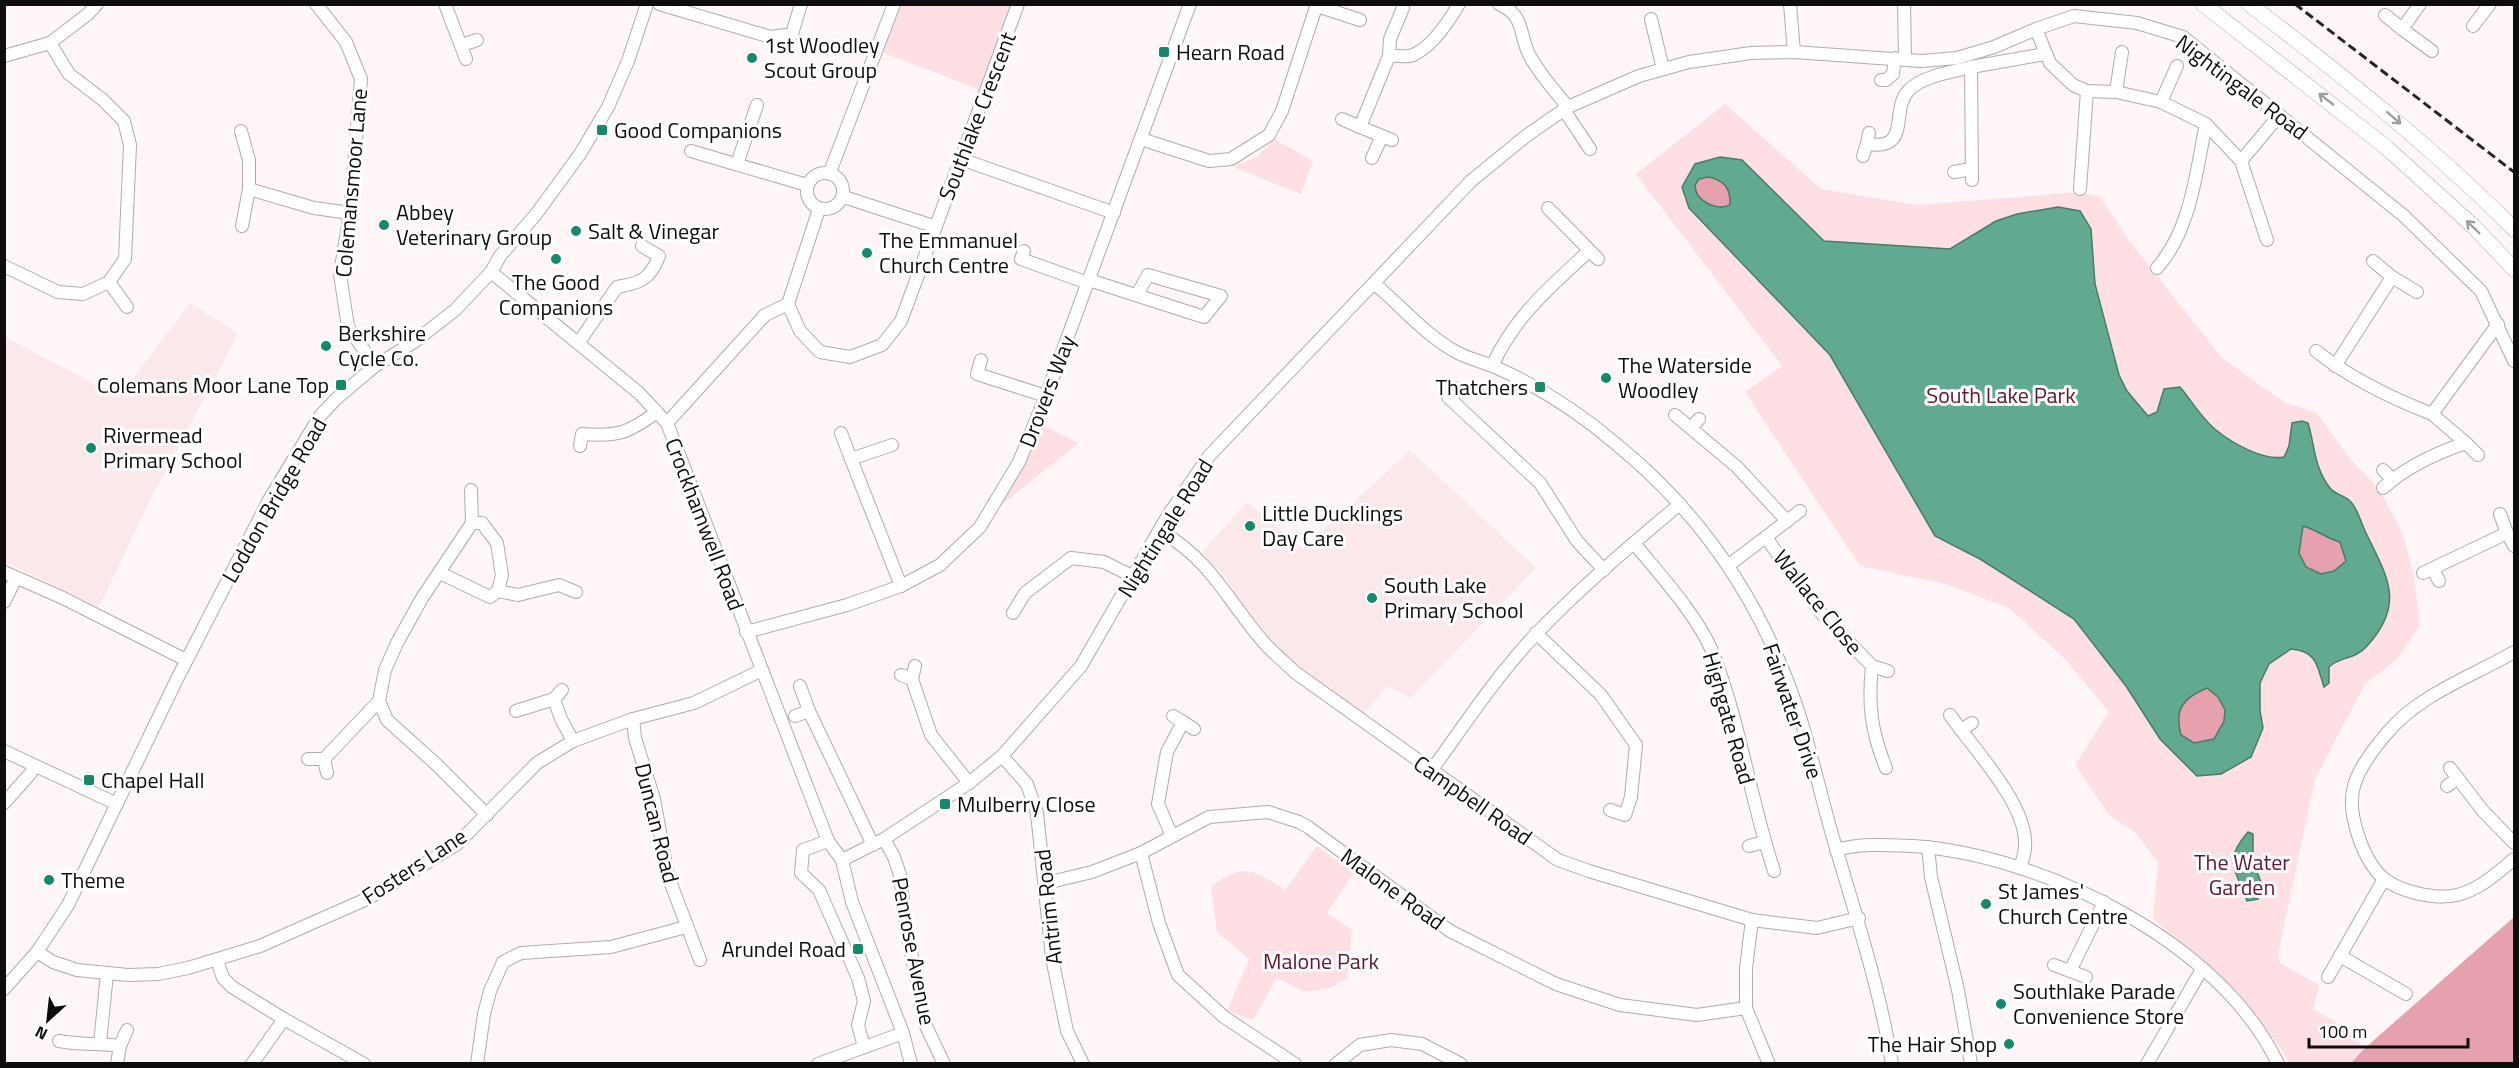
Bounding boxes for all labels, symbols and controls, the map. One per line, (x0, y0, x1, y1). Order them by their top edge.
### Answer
street label: Nightingale Road (2169, 26, 2315, 148)
street label: Southlake Crescent (929, 27, 1025, 205)
place label: 1st Woodley Scout Group (764, 28, 880, 87)
place label: Hearn Road (1176, 35, 1285, 69)
marker: Hearn Road (1157, 45, 1171, 59)
marker: 1st Woodley Scout Group (745, 51, 759, 65)
street label: Colemansmoor Lane (326, 87, 376, 279)
one-way arrow (2318, 93, 2334, 106)
one-way arrow (2386, 111, 2401, 125)
place label: Good Companions (614, 113, 782, 147)
marker: Good Companions (595, 123, 609, 137)
place label: Abbey Veterinary Group (396, 195, 552, 254)
place label: Salt & Vinegar (588, 214, 719, 248)
marker: Abbey Veterinary Group (377, 218, 391, 232)
one-way arrow (2466, 220, 2481, 234)
place label: The Emmanuel Church Centre (879, 223, 1018, 282)
marker: Salt & Vinegar (569, 224, 583, 238)
marker: The Emmanuel Church Centre (860, 246, 874, 260)
marker: The Good Companions (549, 252, 563, 266)
place label: The Good Companions (499, 265, 613, 324)
place label: Berkshire Cycle Co. (338, 316, 426, 375)
street label: Drovers Way (1010, 330, 1084, 452)
marker: Berkshire Cycle Co. (319, 339, 333, 353)
place label: The Waterside Woodley (1618, 348, 1752, 407)
place label: Colemans Moor Lane Top (97, 368, 329, 402)
place label: Thatchers (1436, 370, 1528, 404)
marker: The Waterside Woodley (1599, 371, 1613, 385)
marker: Colemans Moor Lane Top (334, 378, 348, 392)
park label: South Lake Park (1926, 378, 2076, 412)
marker: Thatchers (1533, 380, 1547, 394)
street label: Loddon Bridge Road (213, 411, 335, 589)
place label: Rivermead Primary School (103, 418, 243, 477)
street label: Crockhamwell Road (656, 433, 754, 615)
marker: Rivermead Primary School (84, 441, 98, 455)
street label: Nightingale Road (1109, 452, 1221, 604)
place label: Little Ducklings Day Care (1262, 496, 1403, 555)
marker: Little Ducklings Day Care (1243, 519, 1257, 533)
street label: Wallace Close (1765, 542, 1871, 662)
place label: South Lake Primary School (1384, 568, 1524, 627)
marker: South Lake Primary School (1365, 591, 1379, 605)
street label: Fairwater Drive (1754, 639, 1832, 783)
street label: Highgate Road (1694, 648, 1764, 788)
street label: Campbell Road (1407, 746, 1539, 854)
street label: Duncan Road (626, 759, 688, 887)
place label: Chapel Hall (101, 763, 204, 797)
marker: Chapel Hall (82, 773, 96, 787)
place label: Mulberry Close (957, 787, 1096, 821)
marker: Mulberry Close (938, 797, 952, 811)
street label: Fosters Lane (355, 819, 473, 913)
street label: Malone Road (1334, 840, 1452, 938)
park label: The Water Garden (2194, 845, 2290, 904)
street label: Antrim Road (1025, 848, 1071, 966)
place label: Theme (61, 863, 125, 897)
marker: Theme (42, 873, 56, 887)
street label: Penrose Avenue (883, 874, 945, 1028)
place label: St James' Church Centre (1998, 874, 2128, 933)
marker: St James' Church Centre (1979, 897, 1993, 911)
place label: Arundel Road (721, 932, 846, 966)
marker: Arundel Road (851, 942, 865, 956)
park label: Malone Park (1263, 944, 1379, 978)
place label: Southlake Parade Convenience Store (2013, 974, 2184, 1033)
north arrow (18, 990, 78, 1050)
marker: Southlake Parade Convenience Store (1994, 997, 2008, 1011)
scale bar (2309, 1011, 2468, 1049)
text: 100 m (2318, 1018, 2367, 1045)
text: N (31, 1020, 52, 1047)
place label: The Hair Shop (1868, 1027, 1997, 1061)
marker: The Hair Shop (2002, 1037, 2016, 1051)

